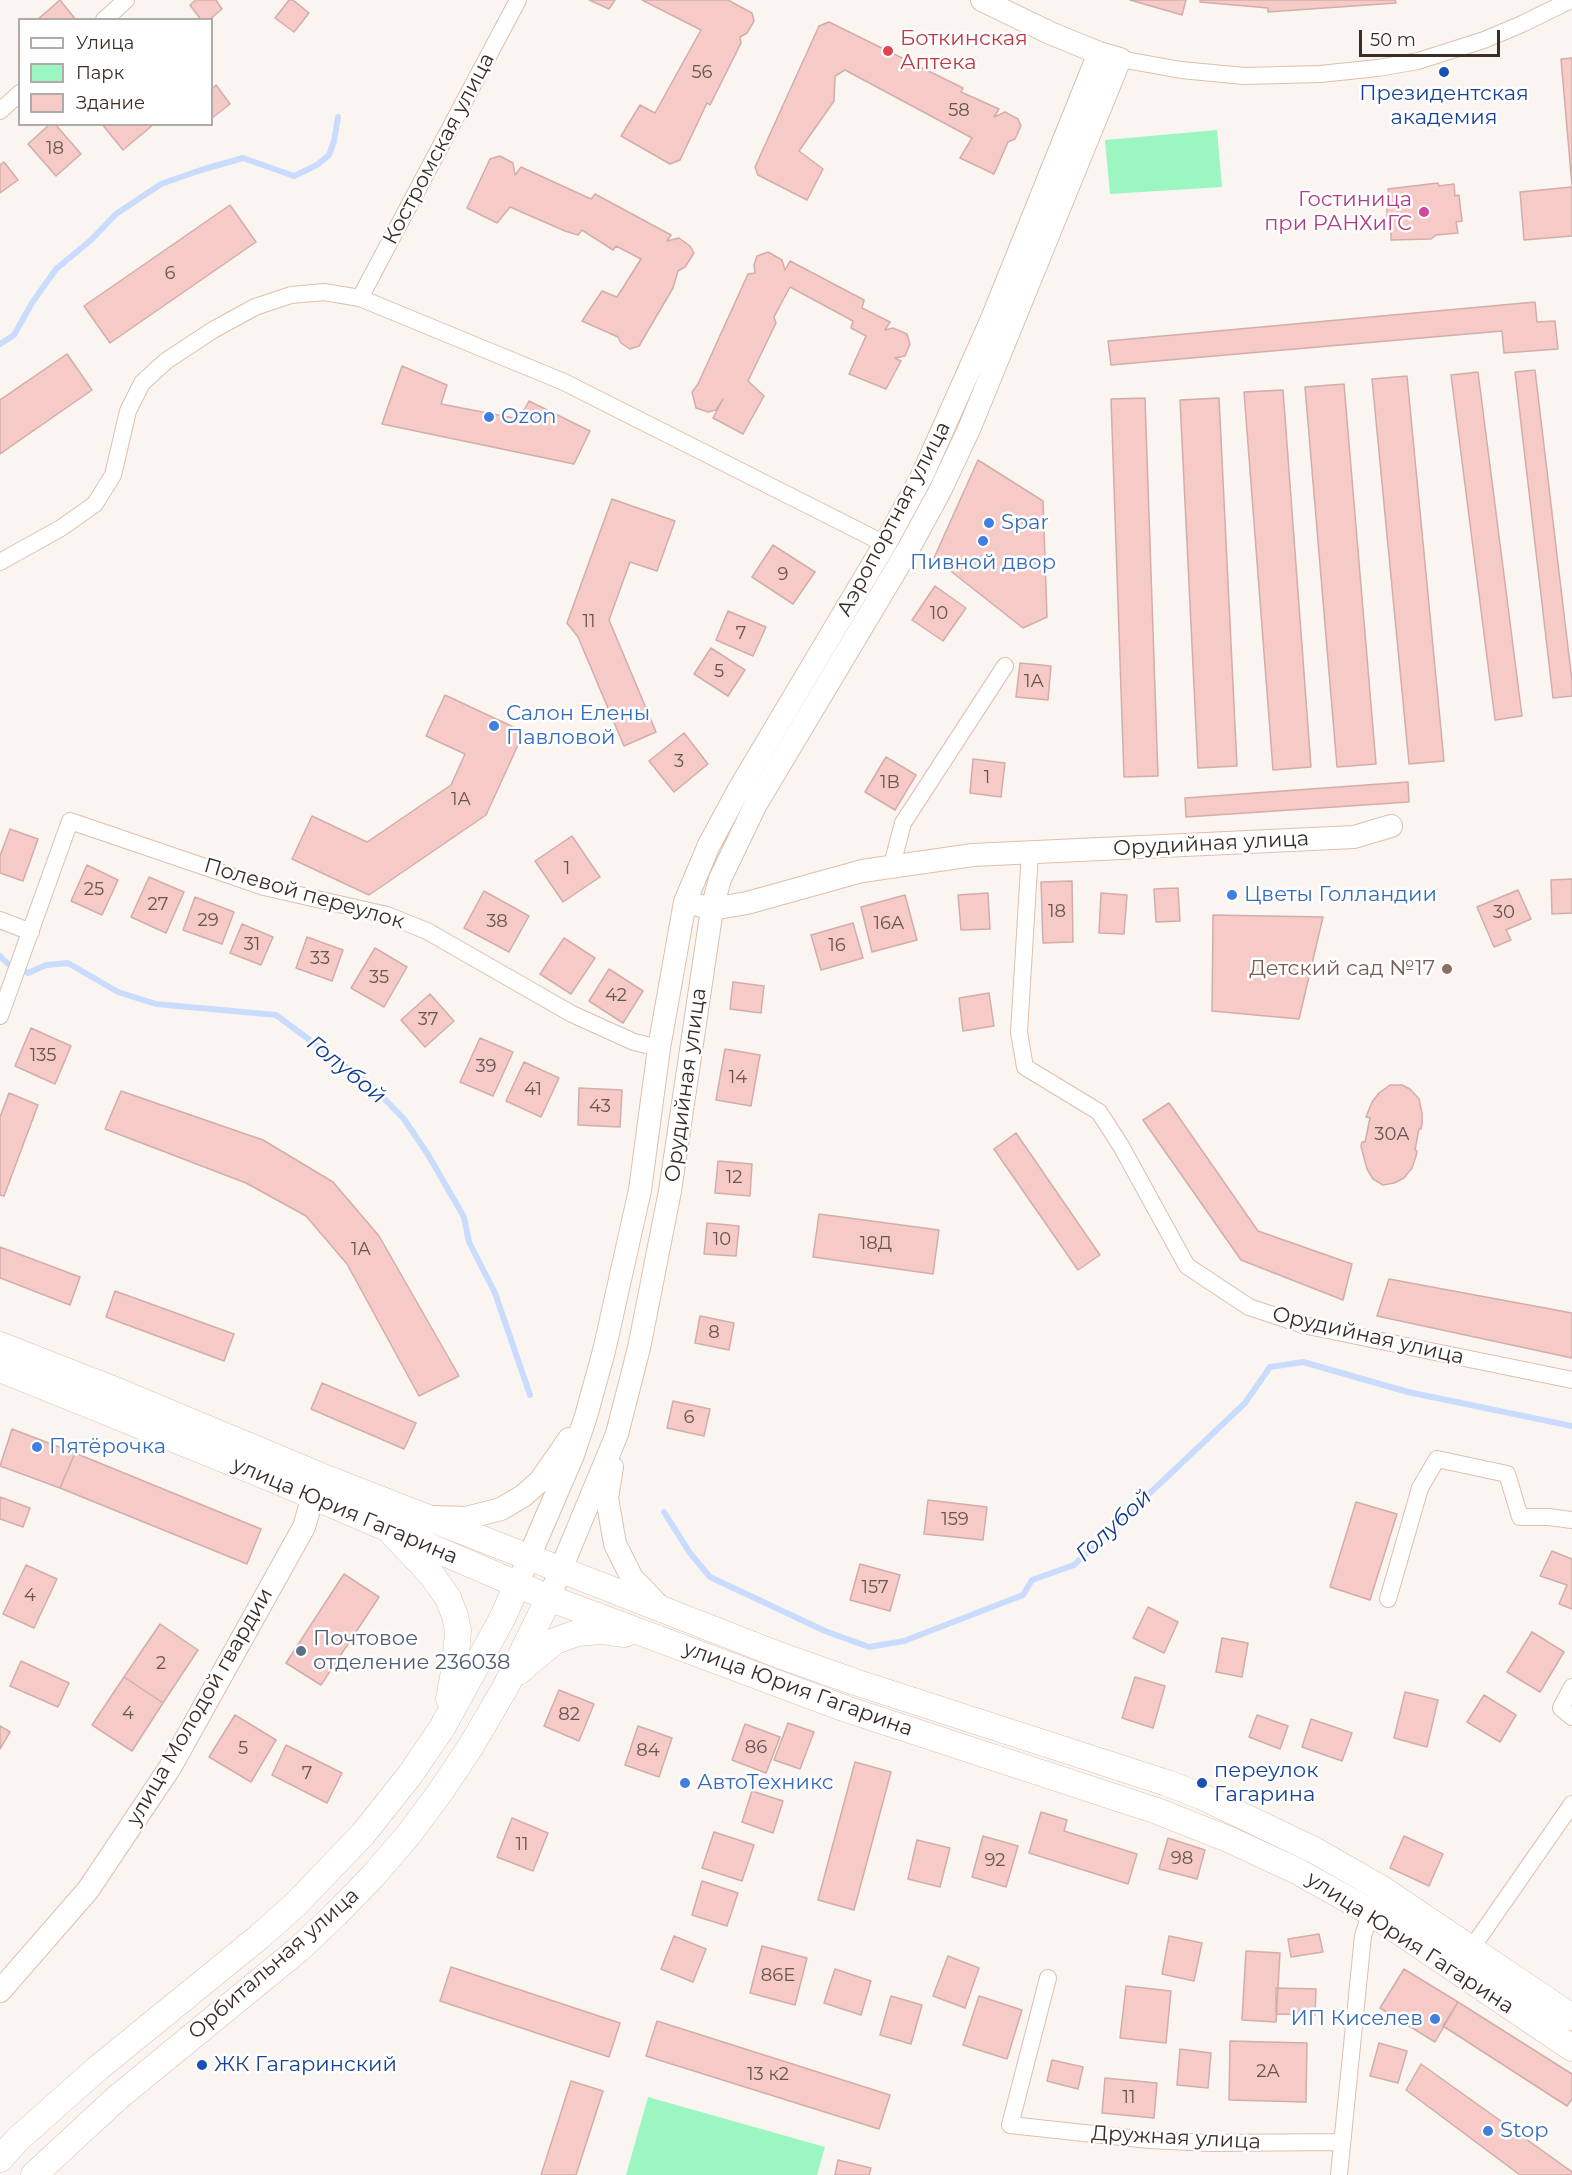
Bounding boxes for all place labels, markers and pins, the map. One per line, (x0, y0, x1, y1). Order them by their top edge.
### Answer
place label: Боткинская Аптека (900, 26, 1028, 76)
marker: Боткинская Аптека (881, 44, 895, 58)
marker: Президентская академия (1437, 65, 1451, 79)
place label: Президентская академия (1359, 81, 1529, 131)
place label: Гостиница при РАНХиГС (1264, 187, 1412, 237)
marker: Гостиница при РАНХиГС (1417, 205, 1431, 219)
place label: Ozon (501, 404, 557, 430)
marker: Ozon (482, 410, 496, 424)
place label: Spar (1001, 510, 1049, 536)
marker: Spar (982, 516, 996, 530)
marker: Пивной двор (976, 534, 990, 548)
place label: Пивной двор (910, 550, 1056, 576)
place label: Салон Елены Павловой (506, 701, 650, 751)
marker: Салон Елены Павловой (487, 719, 501, 733)
place label: Цветы Голландии (1244, 882, 1437, 908)
marker: Цветы Голландии (1225, 888, 1239, 902)
place label: Детский сад №17 (1249, 956, 1435, 982)
marker: Детский сад №17 (1440, 962, 1454, 976)
place label: Пятёрочка (49, 1434, 166, 1460)
marker: Пятёрочка (30, 1440, 44, 1454)
place label: Почтовое отделение 236038 (313, 1626, 510, 1676)
marker: Почтовое отделение 236038 (294, 1644, 308, 1658)
place label: переулок Гагарина (1214, 1758, 1318, 1808)
place label: АвтоТехникс (697, 1770, 834, 1796)
marker: АвтоТехникс (678, 1776, 692, 1790)
marker: переулок Гагарина (1195, 1776, 1209, 1790)
place label: ИП Киселев (1290, 2006, 1423, 2032)
marker: ИП Киселев (1428, 2012, 1442, 2026)
place label: ЖК Гагаринский (214, 2052, 397, 2078)
marker: ЖК Гагаринский (195, 2058, 209, 2072)
place label: Stop (1500, 2118, 1548, 2144)
marker: Stop (1481, 2124, 1495, 2138)

